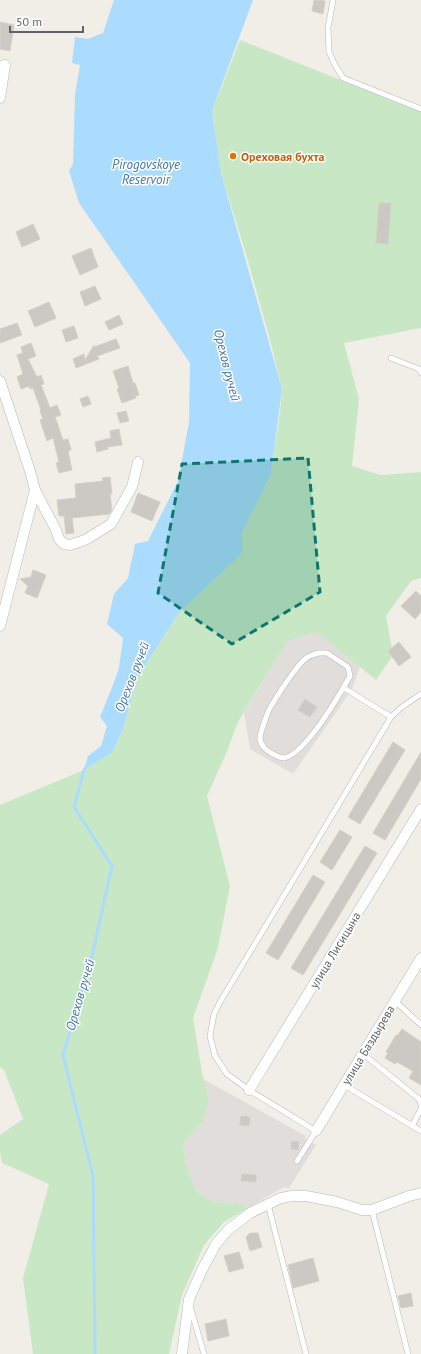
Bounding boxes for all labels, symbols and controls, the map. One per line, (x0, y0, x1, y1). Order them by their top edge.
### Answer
scale bar (10, 8, 83, 34)
text: 50 m (16, 14, 42, 29)
place label: Ореховая бухта (241, 149, 325, 164)
marker: Ореховая бухта (228, 151, 238, 161)
water label: Pirogovskoye Reservoir (112, 156, 180, 188)
water label: Орехов ручей (210, 327, 244, 403)
water label: Орехов ручей (111, 639, 153, 714)
street label: улица Лисицына (306, 909, 364, 991)
water label: Орехов ручей (62, 957, 98, 1033)
street label: улица Баздырева (338, 1002, 398, 1088)

